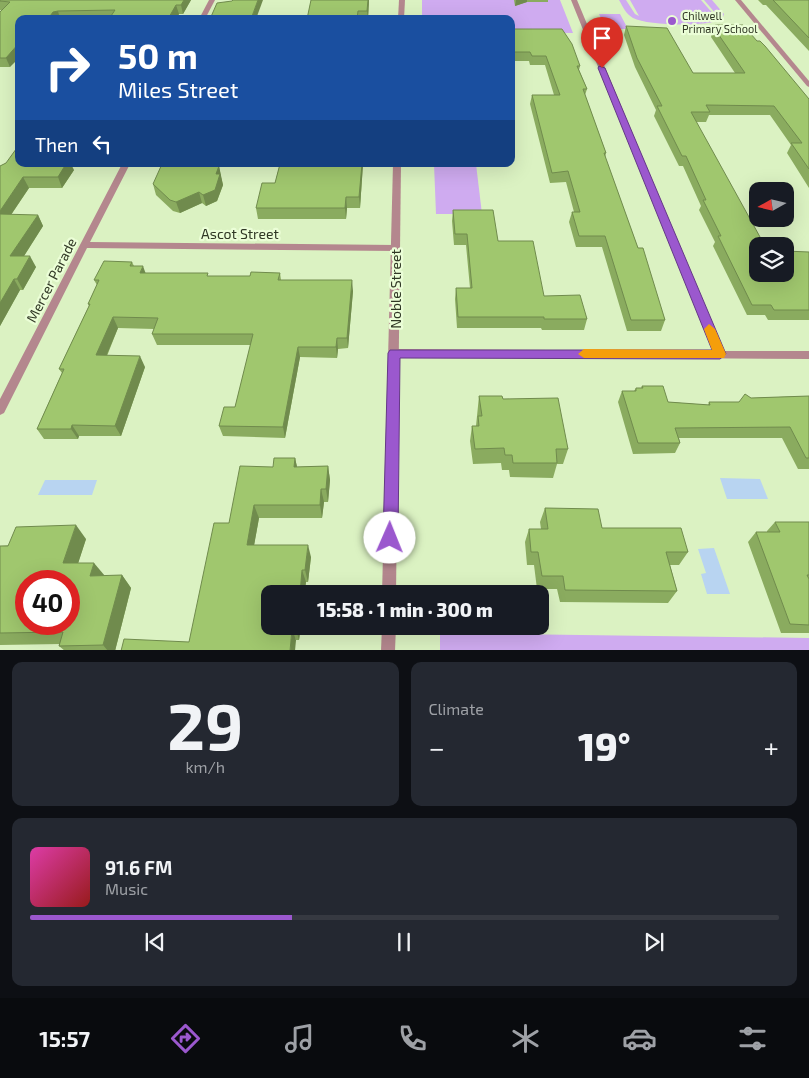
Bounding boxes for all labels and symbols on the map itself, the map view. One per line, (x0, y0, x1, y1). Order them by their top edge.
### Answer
place label: Chilwell Primary School (682, 9, 758, 35)
marker: Chilwell Primary School (666, 15, 678, 27)
pin (581, 17, 623, 68)
north arrow (749, 182, 794, 228)
street label: Ascot Street (201, 225, 279, 242)
street label: Mercer Parade (22, 235, 80, 325)
street label: Noble Street (387, 249, 404, 329)
position arrow (363, 511, 415, 563)
speed limit sign: 40 (15, 570, 80, 635)

